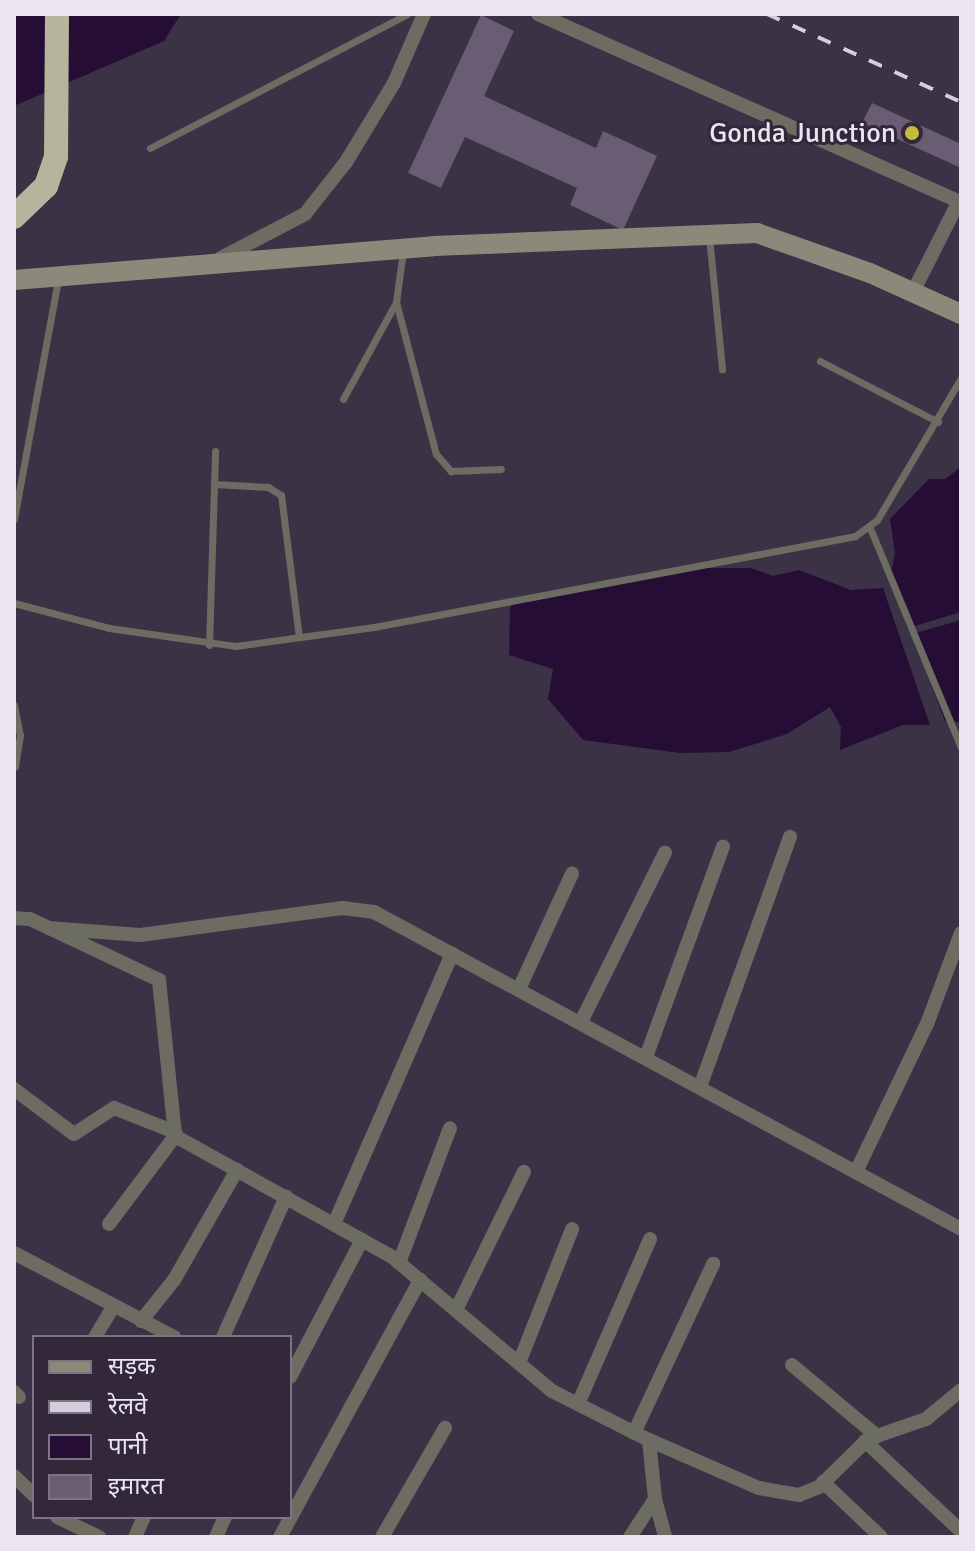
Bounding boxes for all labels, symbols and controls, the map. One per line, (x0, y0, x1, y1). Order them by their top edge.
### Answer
place label: Gonda Junction (709, 116, 896, 150)
marker: Gonda Junction (903, 124, 921, 142)
legend (32, 1335, 292, 1519)
text: सड़क (108, 1351, 156, 1381)
text: रेलवे (108, 1391, 147, 1421)
text: पानी (108, 1431, 147, 1461)
text: इमारत (108, 1471, 164, 1501)

